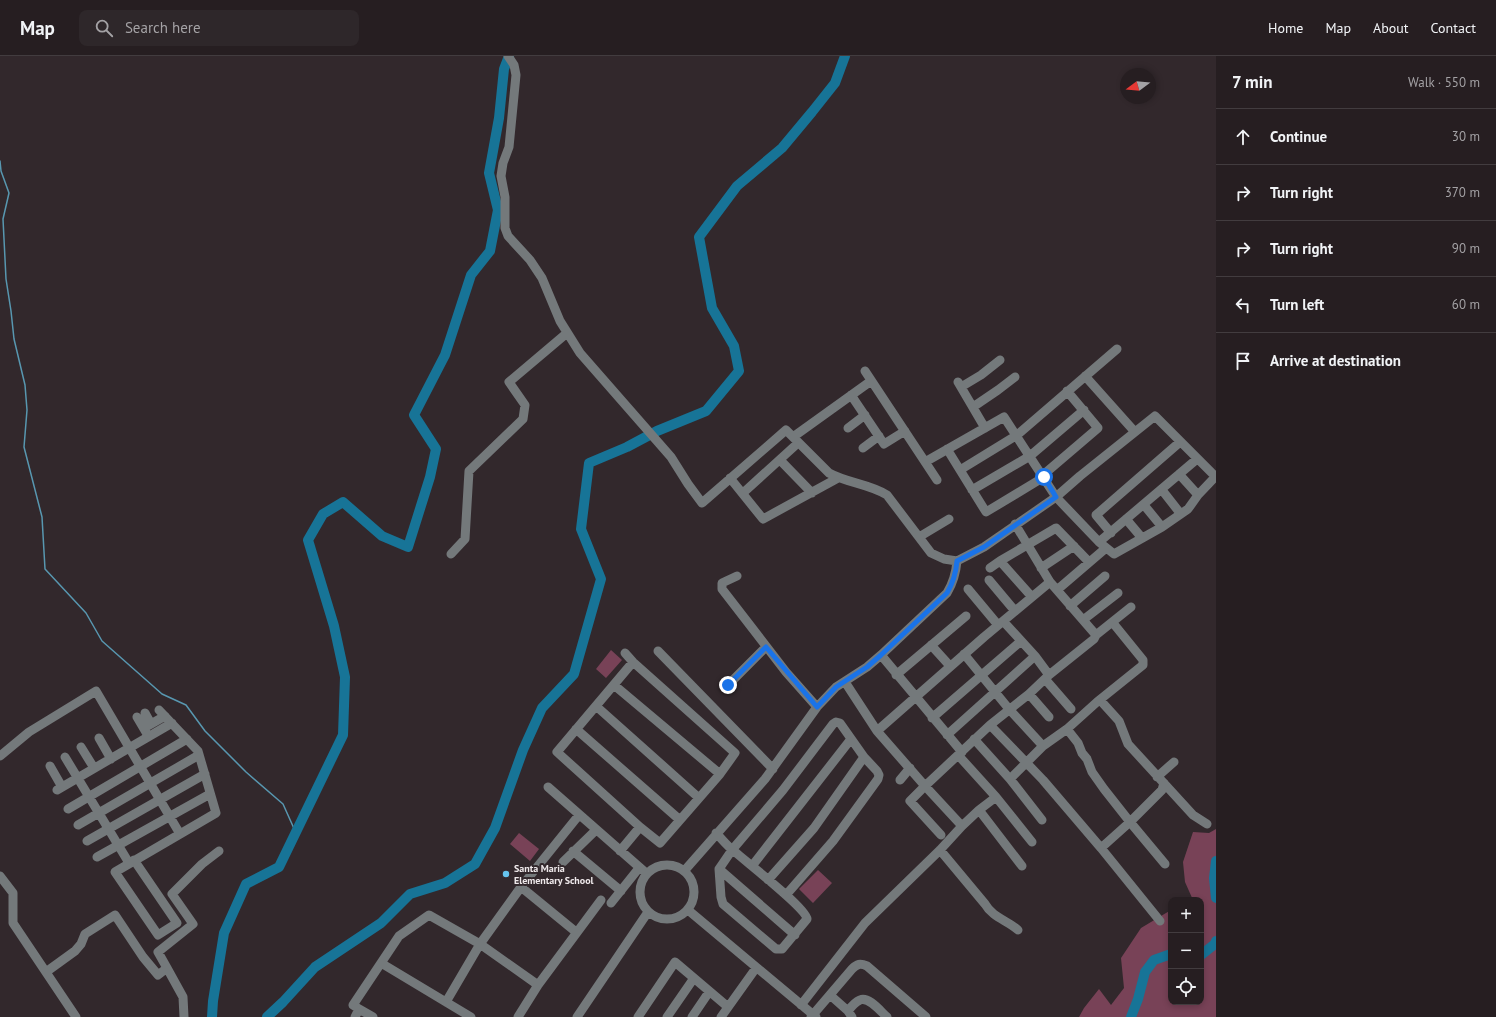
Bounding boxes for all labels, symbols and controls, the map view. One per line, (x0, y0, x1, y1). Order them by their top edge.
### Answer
search box (79, 10, 359, 46)
text: Map (20, 16, 55, 40)
icon: search (93, 17, 115, 39)
text: Search here (125, 18, 201, 37)
text: Home (1268, 19, 1303, 37)
text: Map (1325, 19, 1351, 37)
text: About (1373, 19, 1409, 37)
text: Contact (1431, 19, 1476, 37)
north arrow (1120, 68, 1156, 104)
text: 7 min (1232, 71, 1273, 93)
text: Walk · 550 m (1408, 74, 1480, 91)
icon: ahead (1232, 126, 1254, 148)
text: Continue (1270, 127, 1327, 146)
text: 30 m (1452, 128, 1480, 145)
icon: right (1232, 182, 1254, 204)
text: Turn right (1270, 183, 1333, 202)
text: 370 m (1445, 184, 1480, 201)
icon: right (1232, 238, 1254, 260)
text: Turn right (1270, 239, 1333, 258)
text: 90 m (1452, 240, 1480, 257)
icon: left (1232, 294, 1254, 316)
text: Turn left (1270, 295, 1324, 314)
text: 60 m (1452, 296, 1480, 313)
icon: arrive (1232, 350, 1254, 372)
text: Arrive at destination (1270, 351, 1401, 370)
route start (1035, 468, 1053, 486)
route end (719, 676, 737, 694)
place label: Santa Maria Elementary School (514, 862, 594, 887)
marker: Santa Maria Elementary School (501, 869, 511, 879)
map controls (1168, 897, 1204, 1005)
button: + (1168, 897, 1204, 933)
button: − (1168, 933, 1204, 969)
button: locate (1168, 969, 1204, 1005)

